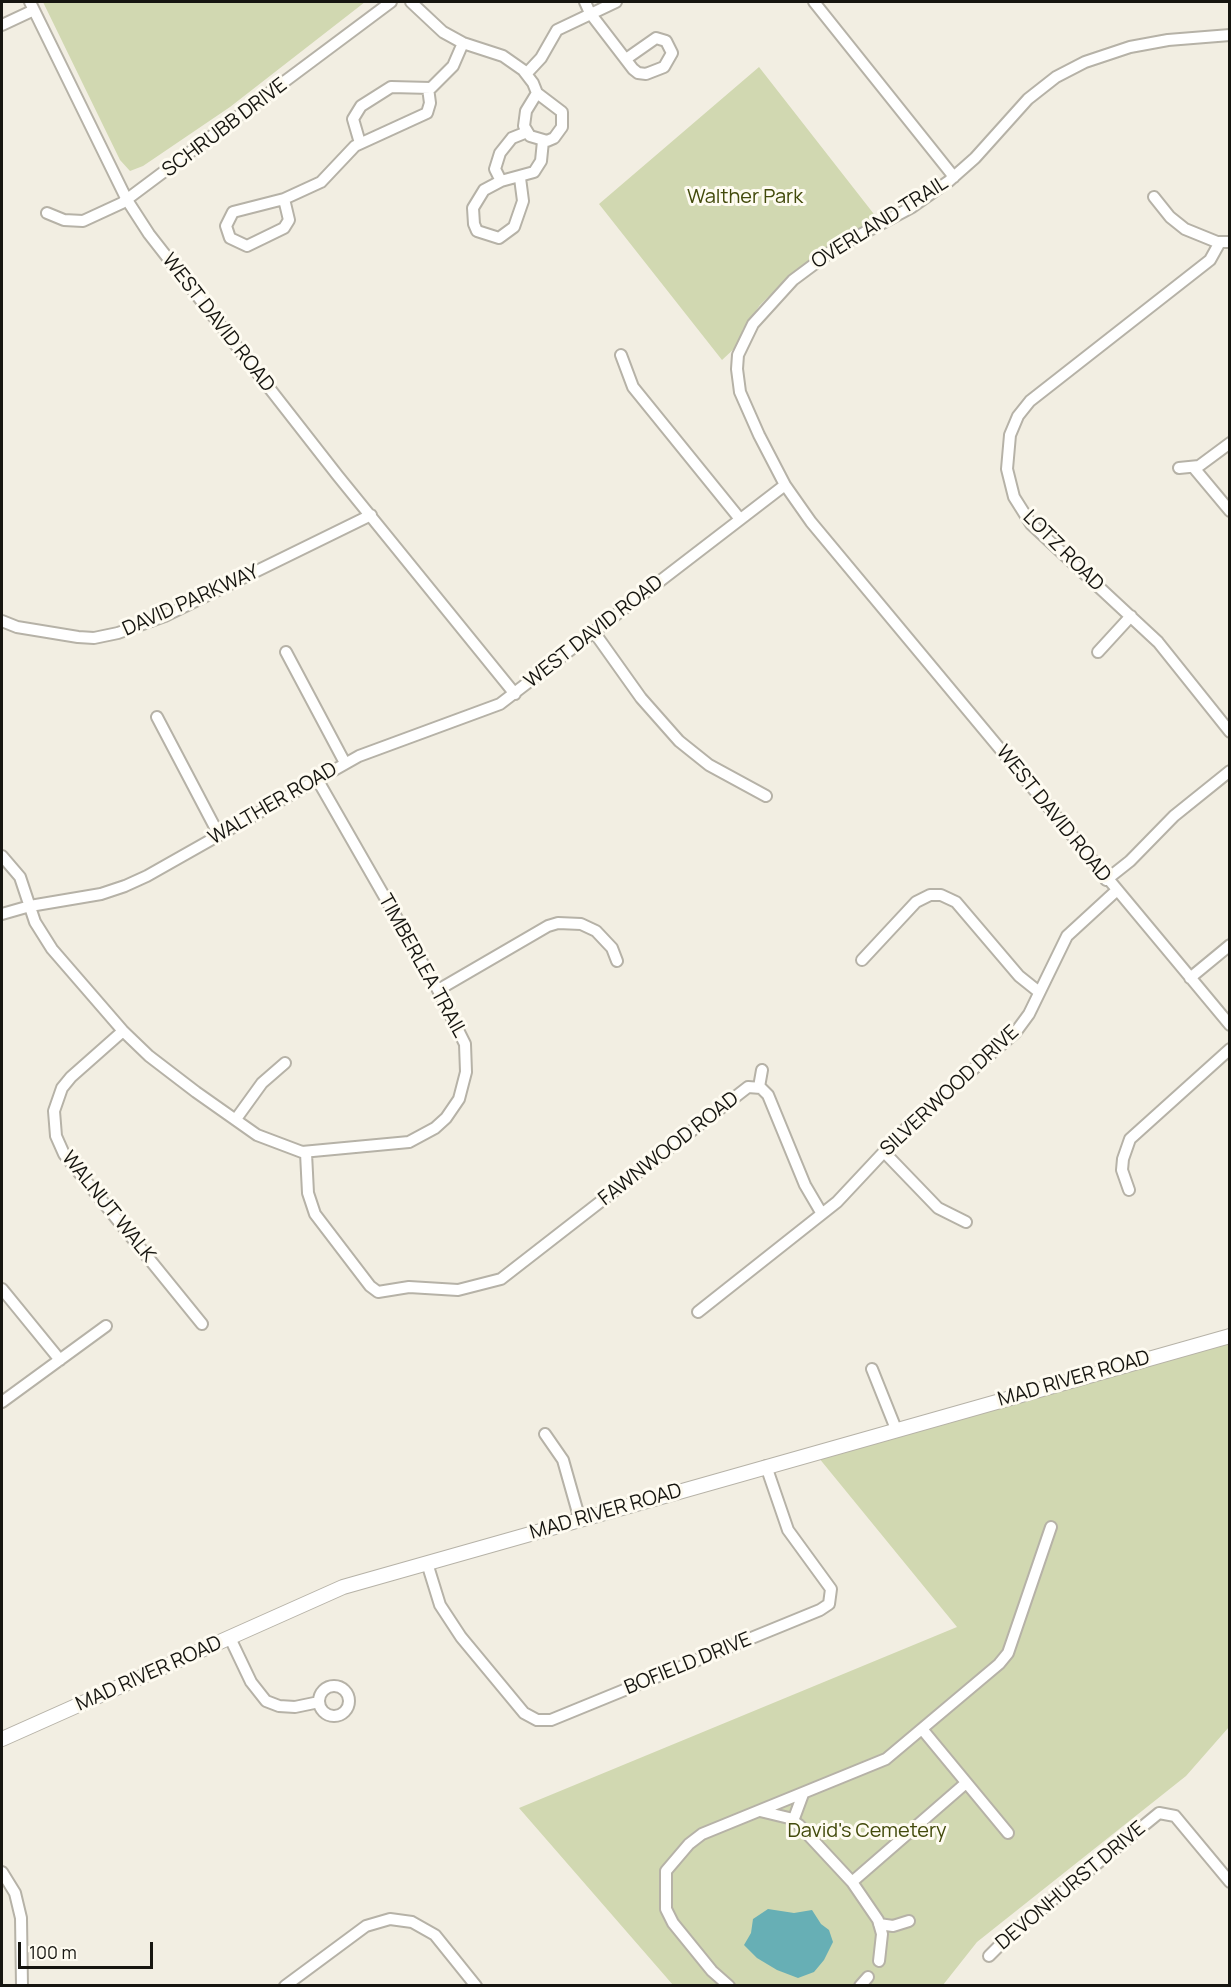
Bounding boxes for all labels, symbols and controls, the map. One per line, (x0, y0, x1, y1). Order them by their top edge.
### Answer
street label: SCHRUBB DRIVE (158, 73, 292, 183)
street label: OVERLAND TRAIL (807, 171, 953, 275)
park label: Walther Park (687, 185, 803, 209)
street label: WEST DAVID ROAD (156, 249, 280, 397)
street label: LOTZ ROAD (1017, 505, 1109, 597)
street label: DAVID PARKWAY (119, 560, 263, 642)
street label: WEST DAVID ROAD (520, 570, 668, 694)
street label: WEST DAVID ROAD (990, 741, 1116, 887)
street label: WALTHER ROAD (204, 757, 342, 851)
street label: TIMBERLEA TRAIL (373, 890, 471, 1042)
street label: SILVERWOOD DRIVE (876, 1021, 1024, 1161)
street label: FAWNWOOD ROAD (594, 1087, 744, 1211)
street label: WALNUT WALK (56, 1147, 160, 1267)
street label: MAD RIVER ROAD (995, 1346, 1153, 1412)
street label: MAD RIVER ROAD (527, 1479, 685, 1545)
street label: BOFIELD DRIVE (621, 1628, 755, 1700)
street label: MAD RIVER ROAD (72, 1631, 226, 1717)
street label: DEVONHURST DRIVE (991, 1817, 1151, 1955)
park label: David's Cemetery (787, 1819, 947, 1843)
scale bar (21, 1930, 156, 1968)
text: 100 m (29, 1940, 77, 1964)

